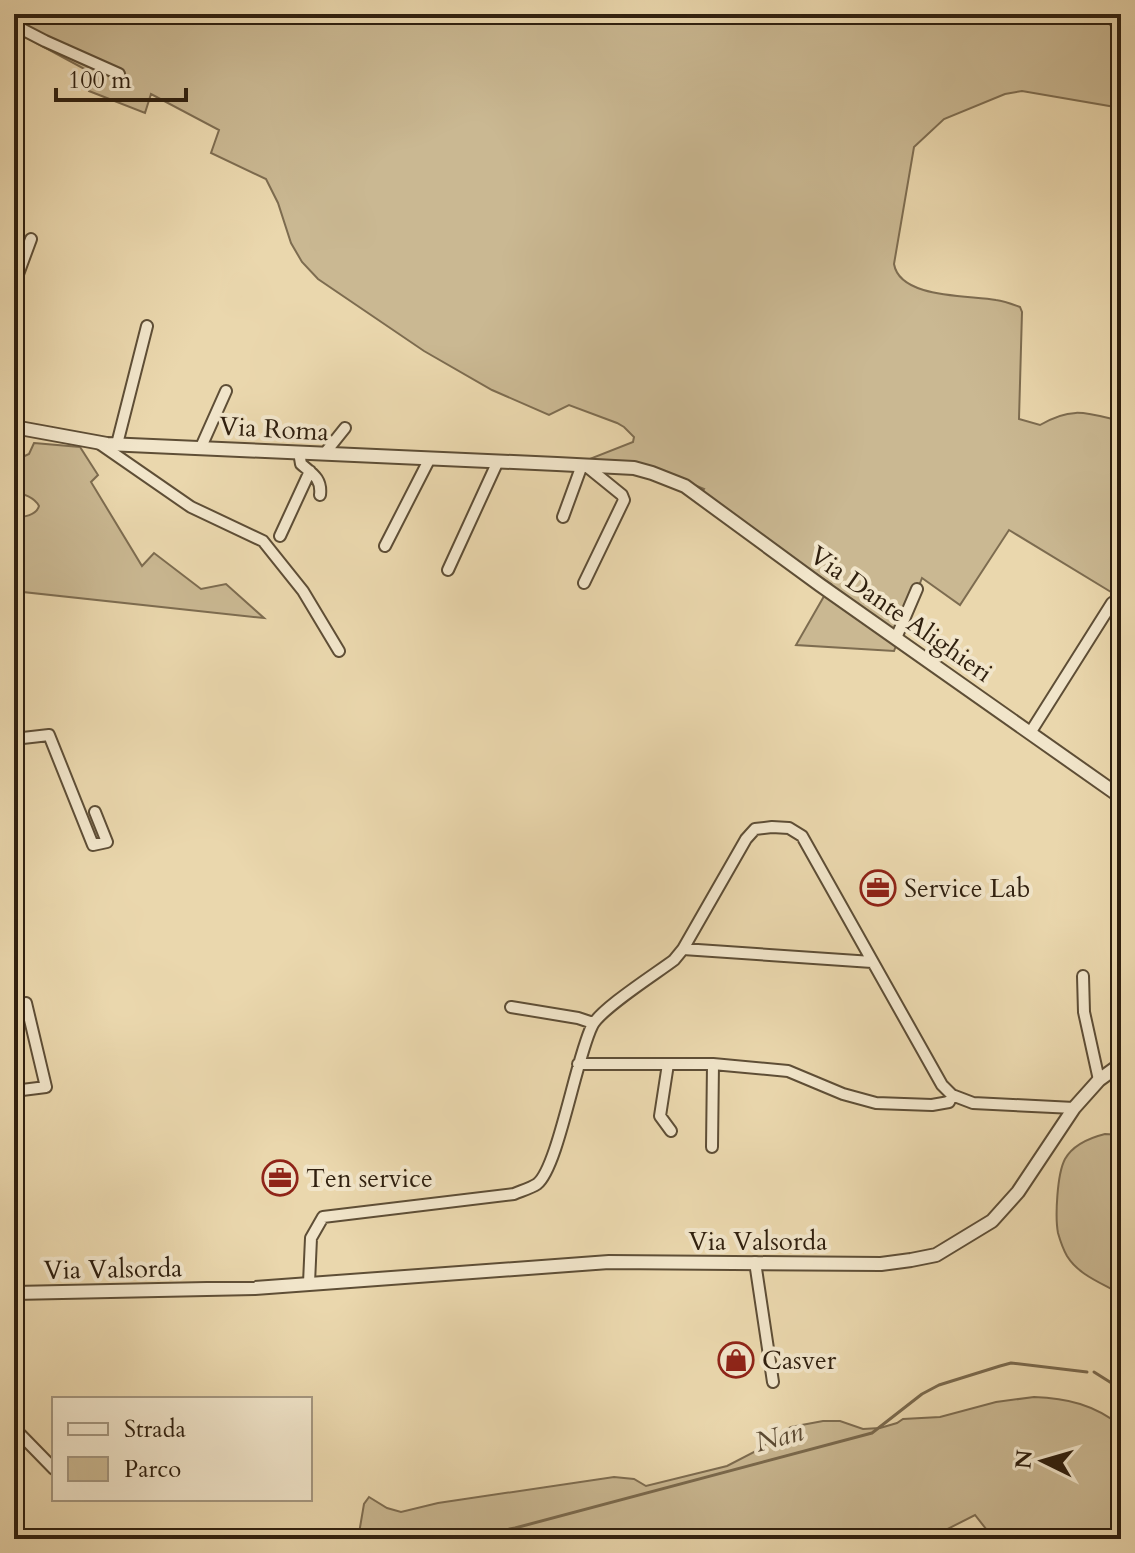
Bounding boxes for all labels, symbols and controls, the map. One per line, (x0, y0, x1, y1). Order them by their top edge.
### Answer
scale bar (56, 52, 186, 102)
text: 100 m (68, 64, 132, 97)
street label: Via Roma (218, 409, 330, 449)
street label: Via Dante Alighieri (803, 538, 999, 690)
office icon: Service Lab (859, 869, 897, 907)
place label: Service Lab (904, 871, 1030, 906)
office icon: Ten service (261, 1159, 299, 1197)
place label: Ten service (306, 1161, 433, 1196)
street label: Via Valsorda (689, 1224, 827, 1259)
street label: Via Valsorda (43, 1250, 183, 1288)
shop icon: Casver (717, 1341, 755, 1379)
place label: Casver (762, 1343, 837, 1378)
legend (52, 1397, 312, 1501)
water label: Nan (751, 1412, 808, 1462)
text: Strada (124, 1413, 187, 1446)
north arrow (1003, 1421, 1083, 1501)
text: N (1008, 1449, 1040, 1470)
text: Parco (124, 1453, 181, 1486)

